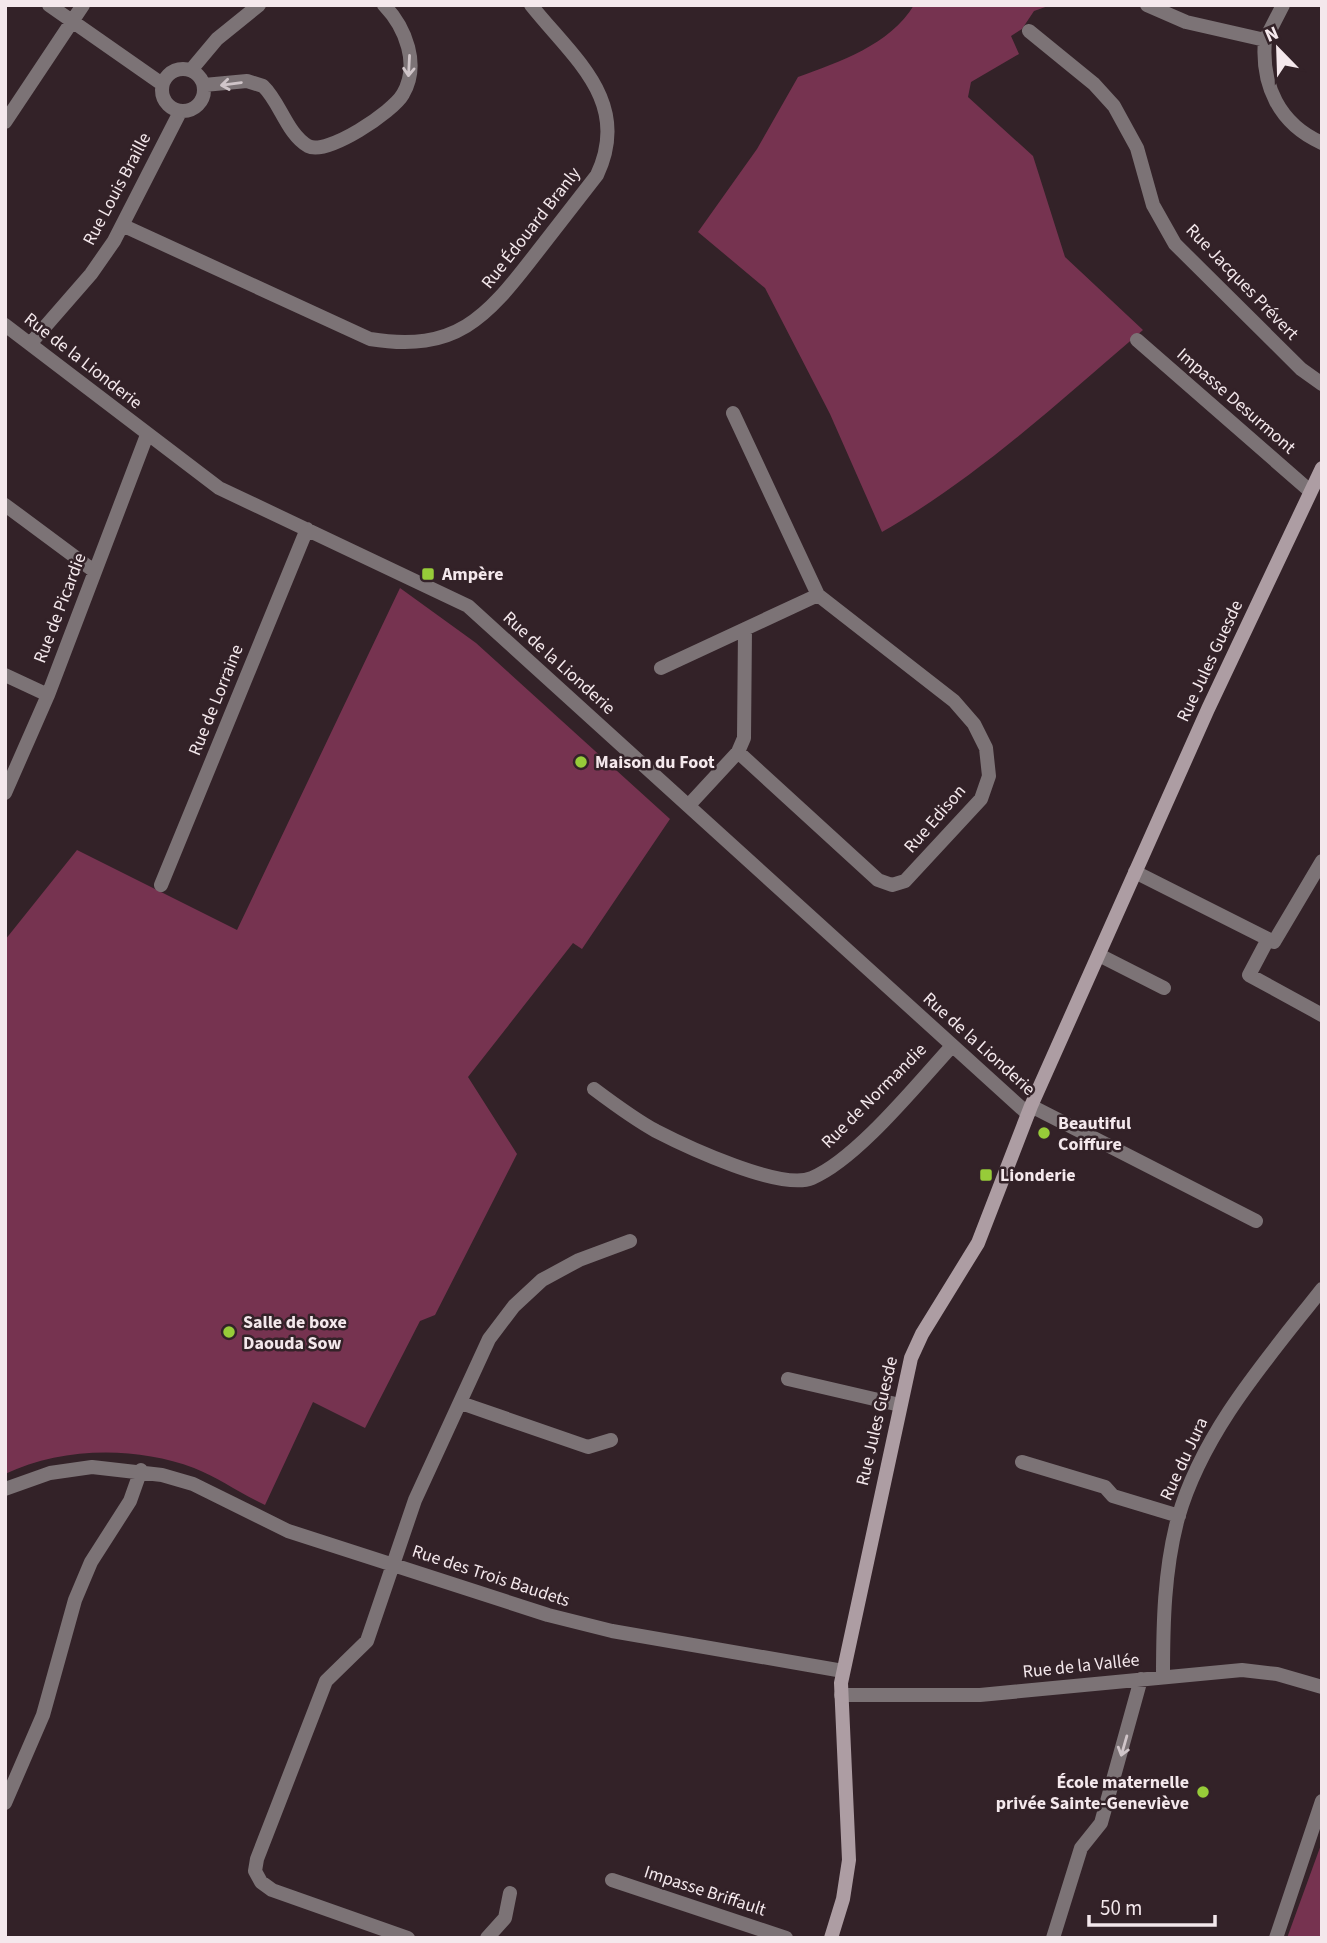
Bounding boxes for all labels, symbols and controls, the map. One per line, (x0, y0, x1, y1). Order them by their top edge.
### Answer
north arrow (1243, 14, 1313, 84)
text: N (1261, 20, 1283, 50)
one-way arrow (402, 54, 415, 77)
one-way arrow (220, 77, 243, 90)
street label: Rue Louis Braille (77, 128, 157, 250)
street label: Rue Édouard Branly (475, 161, 587, 294)
street label: Rue Jacques Prévert (1180, 218, 1304, 346)
street label: Rue de la Lionderie (19, 307, 147, 415)
street label: Impasse Desurmont (1171, 342, 1301, 460)
street label: Rue de Picardie (28, 549, 93, 667)
place label: Ampère (441, 562, 504, 587)
marker: Ampère (420, 566, 436, 582)
street label: Rue Jules Guesde (1171, 596, 1249, 726)
street label: Rue de la Lionderie (497, 606, 621, 720)
street label: Rue de Lorraine (182, 641, 250, 759)
place label: Maison du Foot (595, 750, 715, 775)
marker: Maison du Foot (573, 754, 589, 770)
street label: Rue Edison (898, 779, 972, 859)
street label: Rue de la Lionderie (917, 987, 1041, 1101)
street label: Rue de Normandie (816, 1038, 932, 1154)
place label: Beautiful Coiffure (1058, 1111, 1131, 1157)
marker: Beautiful Coiffure (1036, 1125, 1052, 1141)
place label: Lionderie (1000, 1163, 1076, 1188)
marker: Lionderie (978, 1167, 994, 1183)
place label: Salle de boxe Daouda Sow (243, 1310, 347, 1356)
marker: Salle de boxe Daouda Sow (221, 1324, 237, 1340)
street label: Rue Jules Guesde (850, 1354, 904, 1488)
street label: Rue du Jura (1154, 1413, 1214, 1505)
street label: Rue des Trois Baudets (409, 1539, 573, 1613)
street label: Rue de la Vallée (1021, 1647, 1141, 1685)
one-way arrow (1116, 1734, 1129, 1756)
place label: École maternelle privée Sainte-Geneviève (996, 1770, 1189, 1816)
marker: École maternelle privée Sainte-Geneviève (1195, 1784, 1211, 1800)
street label: Impasse Briffault (641, 1860, 769, 1922)
scale bar (1089, 1884, 1215, 1928)
text: 50 m (1100, 1893, 1142, 1923)

